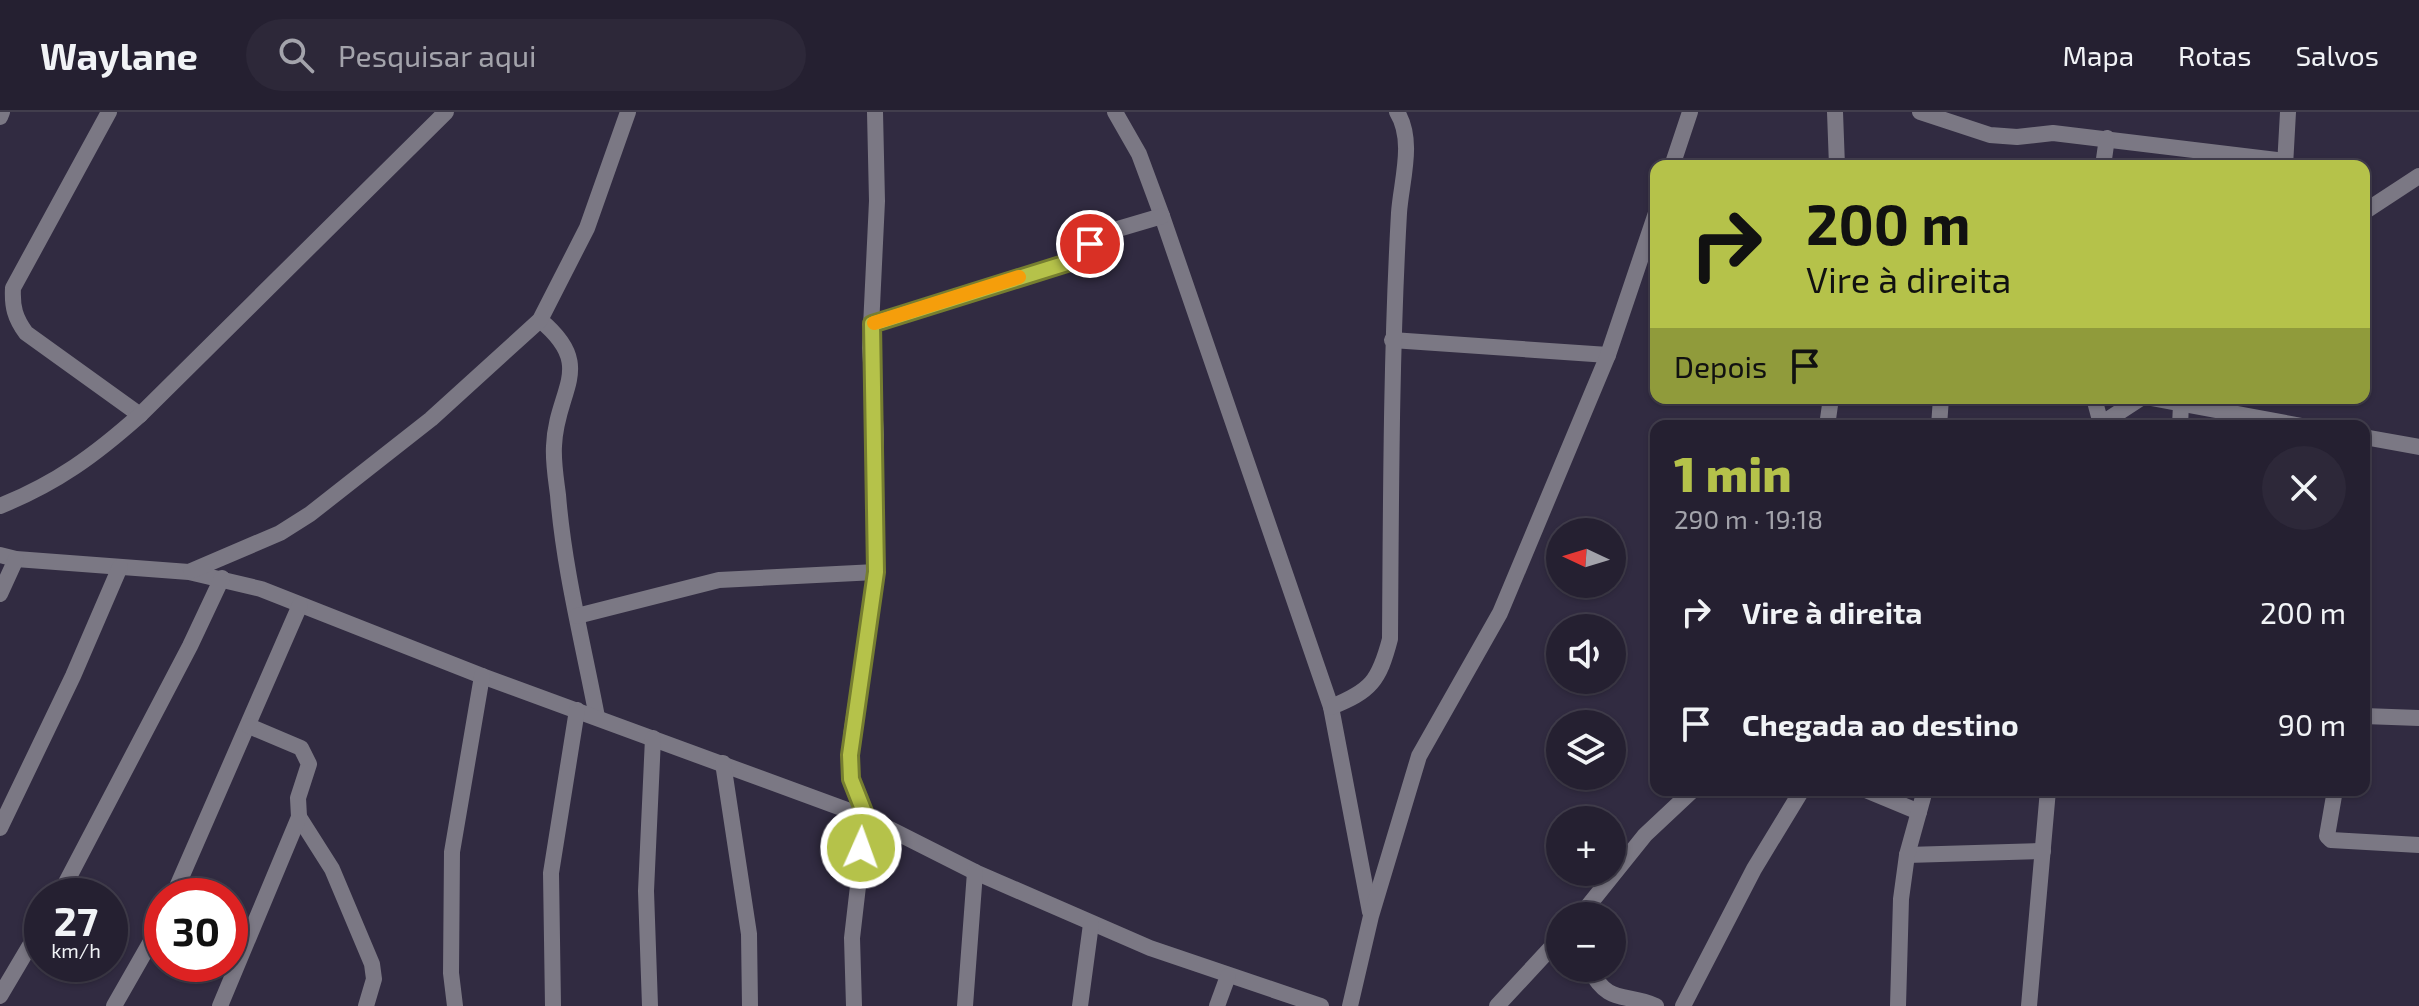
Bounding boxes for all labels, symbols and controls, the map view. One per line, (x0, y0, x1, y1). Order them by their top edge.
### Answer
search box (246, 19, 806, 91)
text: Waylane (40, 32, 198, 78)
icon: search (274, 33, 318, 77)
text: Pesquisar aqui (338, 37, 536, 73)
text: Mapa (2063, 38, 2134, 72)
text: Rotas (2178, 38, 2251, 72)
text: Salvos (2295, 38, 2379, 72)
text: 200 m (1806, 189, 1971, 256)
icon: right (1674, 192, 1778, 296)
pin (1056, 210, 1124, 278)
icon: arrive (1068, 222, 1112, 266)
text: Vire à direita (1806, 257, 2011, 300)
icon: arrive (1783, 344, 1827, 388)
text: Depois (1674, 348, 1767, 384)
text: 1 min (1674, 444, 1792, 502)
button: close (2262, 446, 2346, 530)
text: 290 m · 19:18 (1674, 503, 1823, 534)
north arrow (1546, 518, 1626, 598)
map controls (1546, 518, 1626, 982)
icon: right (1674, 590, 1718, 634)
text: Vire à direita (1742, 594, 1922, 630)
text: 200 m (2260, 594, 2346, 630)
button: sound (1546, 614, 1626, 694)
icon: arrive (1674, 702, 1718, 746)
text: Chegada ao destino (1742, 706, 2019, 742)
text: 90 m (2278, 706, 2346, 742)
button: layers (1546, 710, 1626, 790)
position arrow (819, 806, 903, 890)
button: + (1546, 806, 1626, 886)
speed limit sign: 30 (144, 878, 248, 982)
text: 27 (54, 896, 98, 944)
button: − (1546, 902, 1626, 982)
text: km/h (51, 938, 101, 962)

